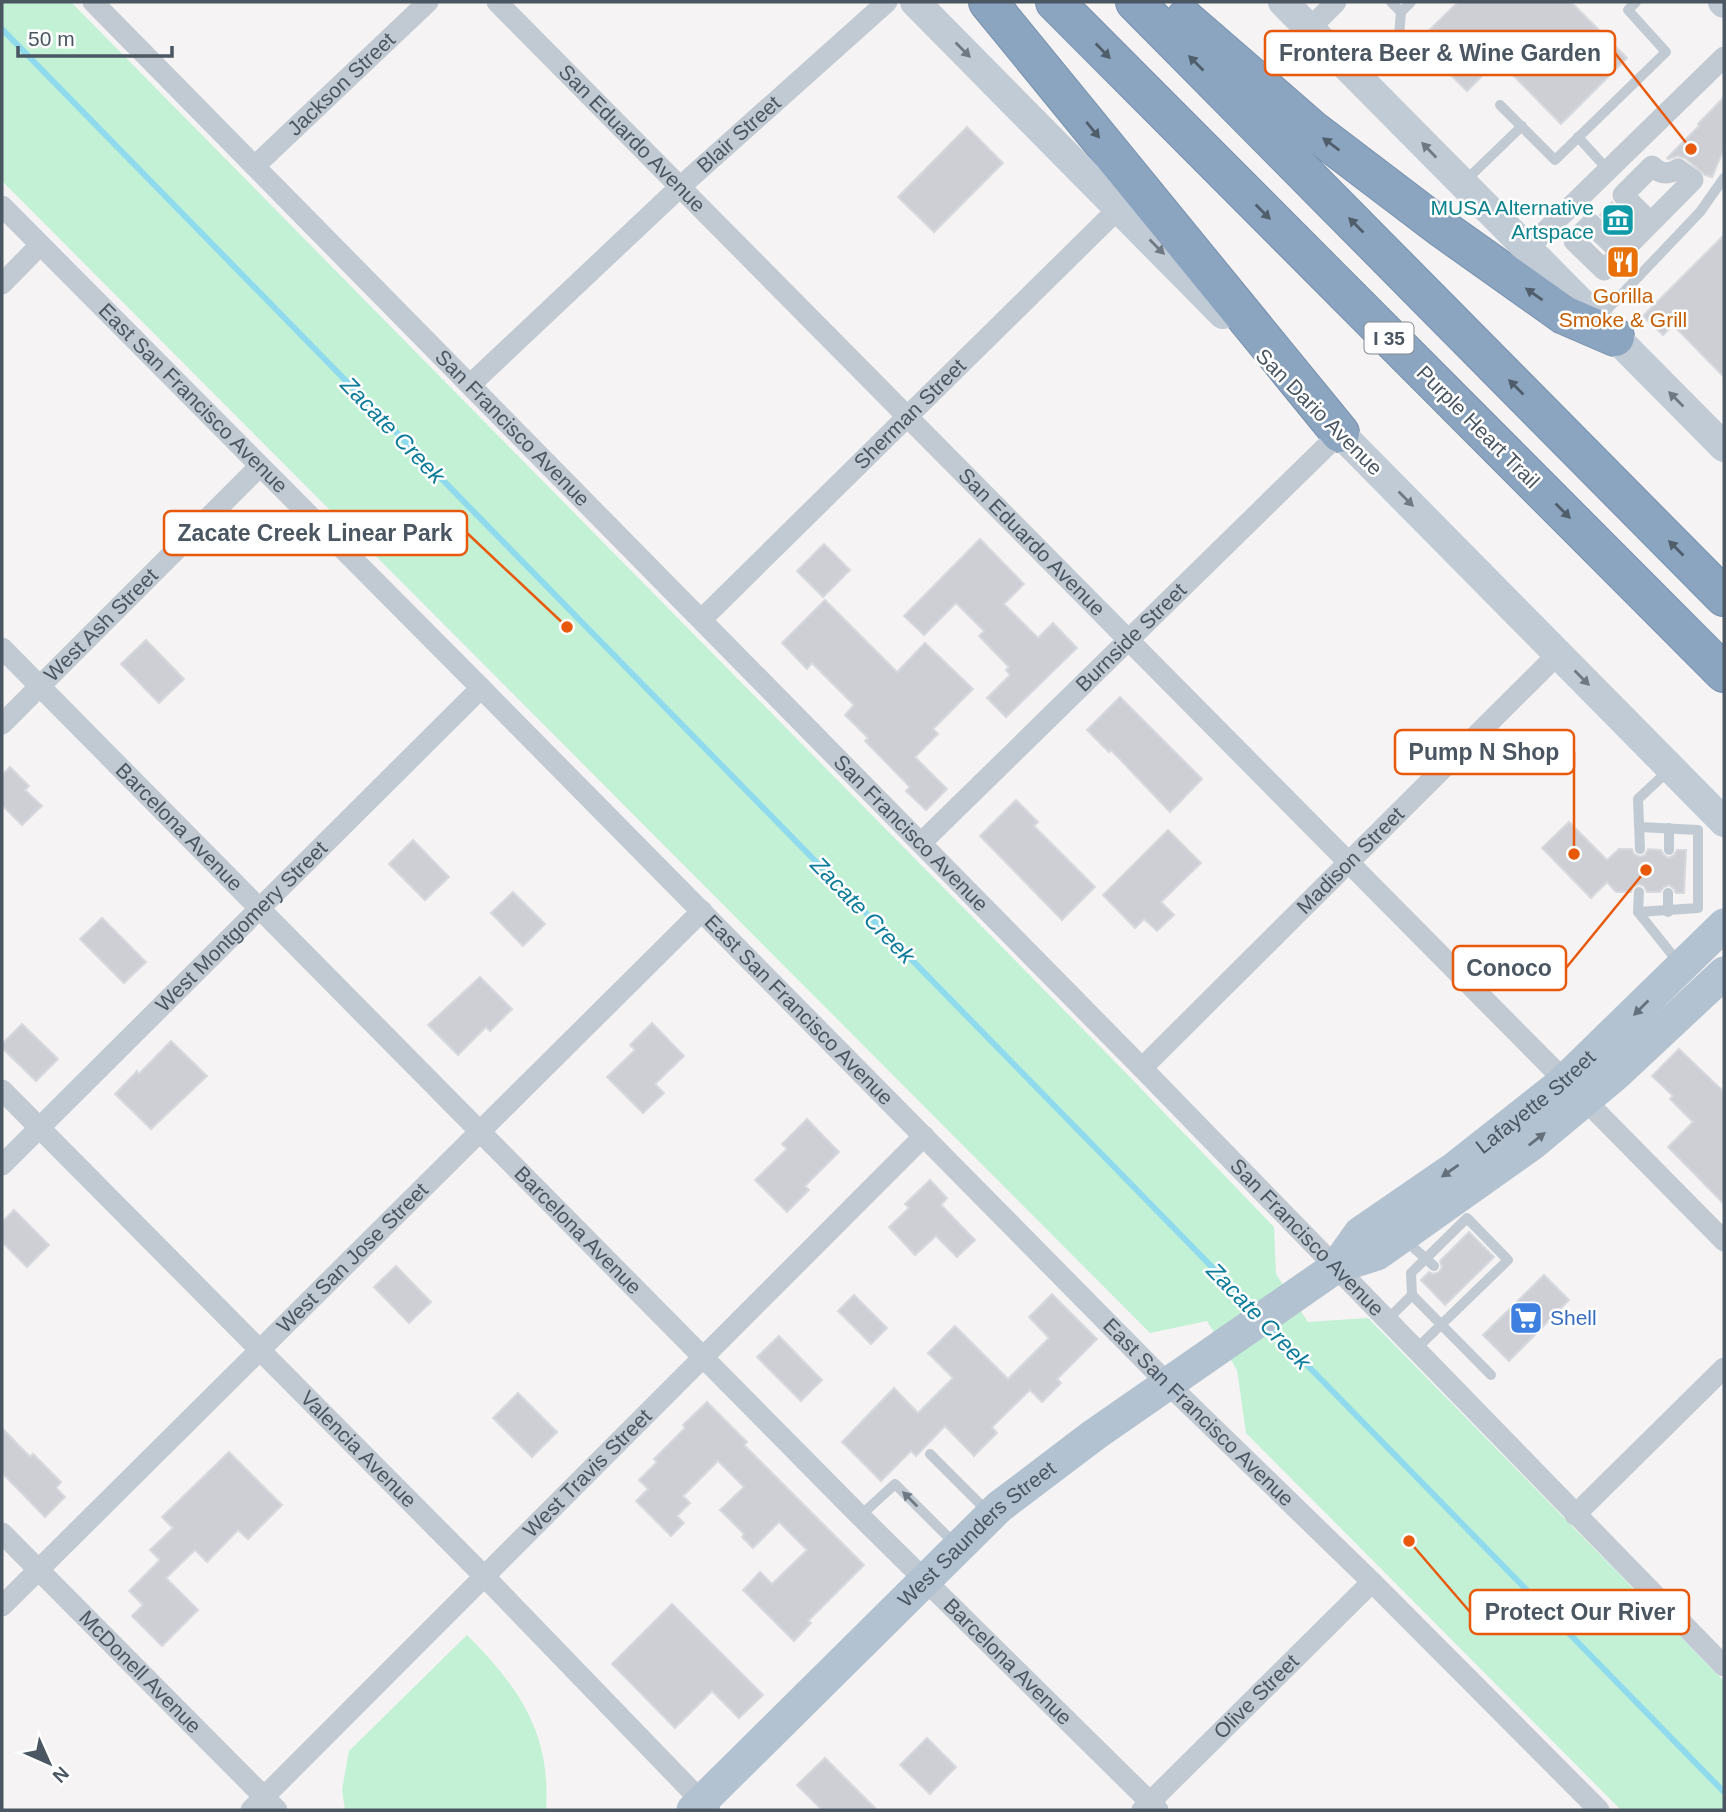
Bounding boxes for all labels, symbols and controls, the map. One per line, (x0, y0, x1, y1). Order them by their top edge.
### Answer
scale bar (18, 14, 172, 58)
text: 50 m (28, 27, 75, 50)
street label: Jackson Street (283, 28, 399, 140)
callout: Frontera Beer & Wine Garden (1265, 31, 1615, 75)
text: Frontera Beer & Wine Garden (1279, 40, 1601, 66)
one-way arrow (954, 42, 971, 59)
one-way arrow (1094, 42, 1111, 59)
one-way arrow (1188, 56, 1205, 72)
street label: San Eduardo Avenue (555, 60, 710, 217)
street label: Blair Street (692, 91, 785, 177)
one-way arrow (1085, 122, 1100, 139)
one-way arrow (1322, 137, 1340, 151)
one-way arrow (1420, 141, 1437, 158)
place label: MUSA Alternative Artspace (1431, 196, 1594, 243)
museum icon: MUSA Alternative Artspace (1599, 201, 1637, 239)
one-way arrow (1255, 203, 1271, 220)
one-way arrow (1348, 217, 1364, 233)
one-way arrow (1148, 238, 1164, 255)
restaurant icon: Gorilla Smoke & Grill (1604, 243, 1642, 281)
place label: Gorilla Smoke & Grill (1559, 284, 1687, 331)
one-way arrow (1525, 287, 1543, 301)
street label: East San Francisco Avenue (94, 298, 292, 497)
road number: I 35 (1364, 322, 1414, 354)
street label: San Dario Avenue (1252, 344, 1387, 479)
street label: San Francisco Avenue (431, 345, 595, 511)
street label: Sherman Street (849, 354, 970, 474)
street label: Purple Heart Trail (1412, 361, 1544, 493)
water label: Zacate Creek (335, 371, 451, 490)
one-way arrow (1508, 378, 1525, 395)
one-way arrow (1668, 390, 1685, 407)
street label: San Eduardo Avenue (954, 463, 1110, 620)
one-way arrow (1397, 490, 1413, 507)
one-way arrow (1554, 503, 1571, 520)
callout: Zacate Creek Linear Park (164, 511, 467, 555)
text: Zacate Creek Linear Park (178, 520, 453, 546)
one-way arrow (1668, 540, 1685, 557)
street label: West Ash Street (39, 563, 162, 686)
street label: Burnside Street (1071, 578, 1191, 696)
one-way arrow (1574, 670, 1591, 687)
callout: Pump N Shop (1395, 730, 1574, 774)
text: Pump N Shop (1409, 739, 1559, 765)
street label: San Francisco Avenue (829, 750, 993, 916)
street label: Barcelona Avenue (112, 758, 248, 895)
street label: Madison Street (1292, 802, 1408, 918)
street label: West Montgomery Street (151, 836, 332, 1016)
water label: Zacate Creek (805, 851, 921, 970)
street label: East San Francisco Avenue (700, 910, 898, 1109)
callout: Conoco (1453, 946, 1566, 990)
text: Conoco (1466, 955, 1552, 981)
one-way arrow (1633, 999, 1650, 1016)
street label: Lafayette Street (1471, 1045, 1600, 1158)
one-way arrow (1528, 1132, 1546, 1147)
street label: San Francisco Avenue (1226, 1154, 1389, 1320)
street label: Barcelona Avenue (510, 1162, 646, 1299)
one-way arrow (1441, 1164, 1459, 1178)
street label: West San Jose Street (272, 1178, 432, 1337)
water label: Zacate Creek (1201, 1257, 1317, 1376)
supermarket icon: Shell (1507, 1299, 1545, 1337)
place label: Shell (1550, 1306, 1597, 1329)
street label: East San Francisco Avenue (1099, 1313, 1299, 1511)
street label: Valencia Avenue (296, 1386, 421, 1512)
street label: West Travis Street (518, 1404, 656, 1542)
street label: West Saunders Street (893, 1456, 1060, 1611)
one-way arrow (901, 1491, 918, 1508)
callout: Protect Our River (1470, 1590, 1689, 1634)
street label: Barcelona Avenue (939, 1593, 1077, 1729)
text: Protect Our River (1485, 1599, 1675, 1625)
street label: McDonell Avenue (75, 1606, 206, 1738)
street label: Olive Street (1209, 1649, 1303, 1743)
north arrow (14, 1728, 84, 1798)
text: N (48, 1762, 73, 1787)

